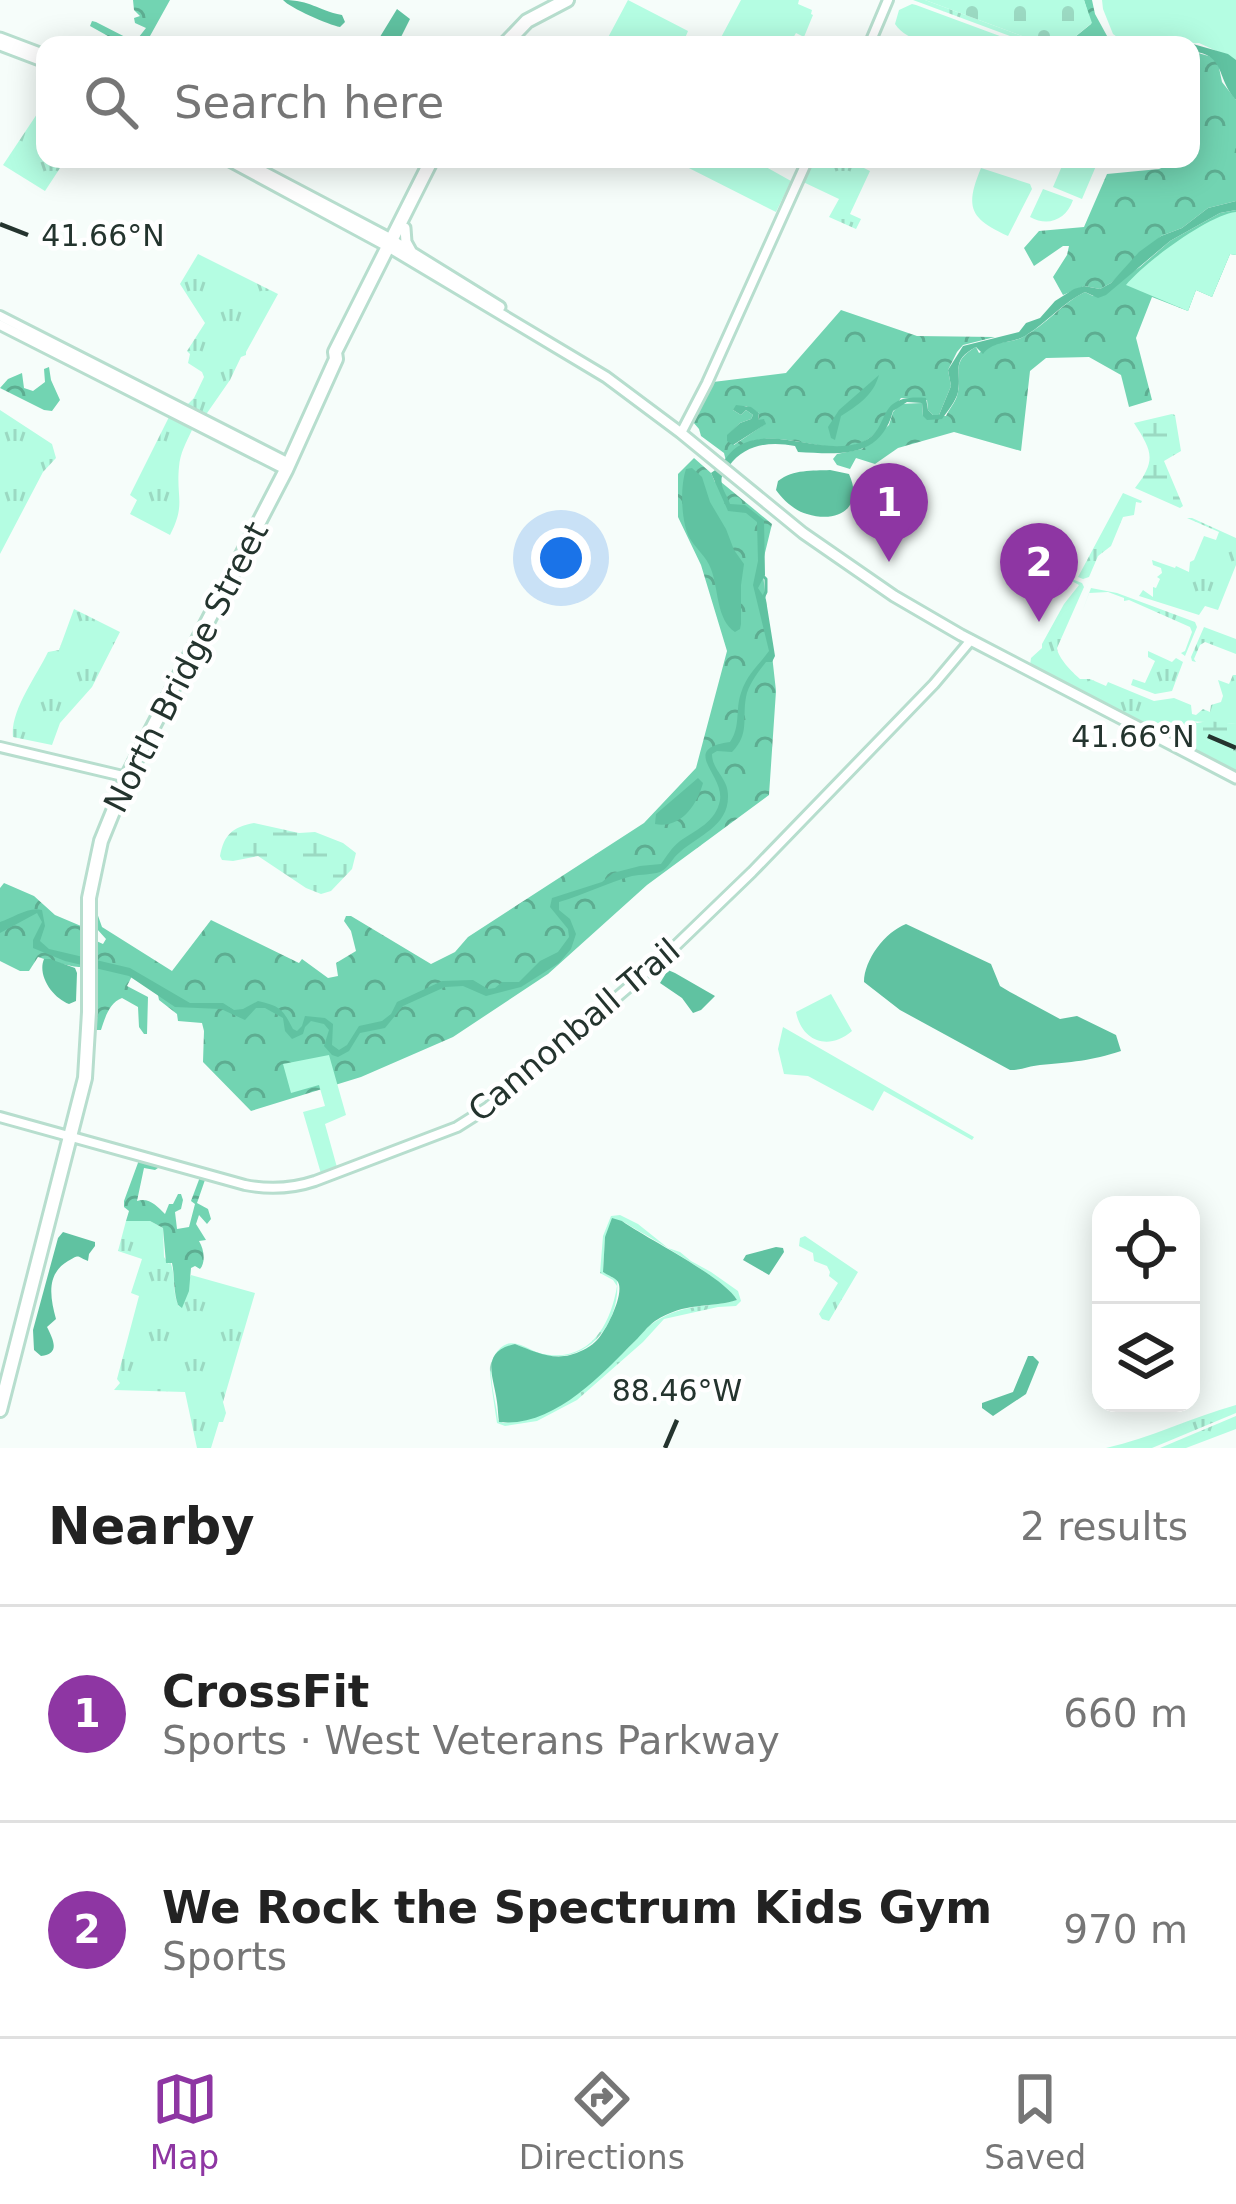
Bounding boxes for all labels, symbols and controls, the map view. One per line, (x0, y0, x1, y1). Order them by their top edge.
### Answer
search box (36, 36, 1200, 168)
icon: search (78, 69, 144, 135)
text: Search here (174, 76, 444, 129)
text: 41.66°N (41, 218, 165, 253)
pin: 1 (850, 463, 928, 562)
street label: North Bridge Street (96, 515, 276, 819)
pin: 2 (1000, 523, 1078, 622)
your location (531, 528, 591, 588)
text: 41.66°N (1071, 719, 1195, 754)
street label: Cannonball Trail (460, 930, 688, 1130)
map controls (1092, 1196, 1200, 1412)
button: locate (1092, 1196, 1200, 1304)
button: layers (1092, 1304, 1200, 1412)
text: 88.46°W (612, 1373, 742, 1408)
text: Nearby (48, 1497, 255, 1556)
text: 2 results (1020, 1504, 1188, 1549)
text: CrossFit (162, 1665, 369, 1718)
text: 1 (73, 1691, 101, 1736)
text: 660 m (1063, 1691, 1188, 1736)
text: Sports · West Veterans Parkway (162, 1718, 780, 1763)
text: We Rock the Spectrum Kids Gym (162, 1881, 992, 1934)
text: 2 (73, 1907, 101, 1952)
text: 970 m (1063, 1907, 1188, 1952)
text: Sports (162, 1934, 287, 1979)
tab: Map (150, 2066, 219, 2177)
tab: Directions (519, 2066, 685, 2177)
tab: Saved (984, 2066, 1086, 2177)

